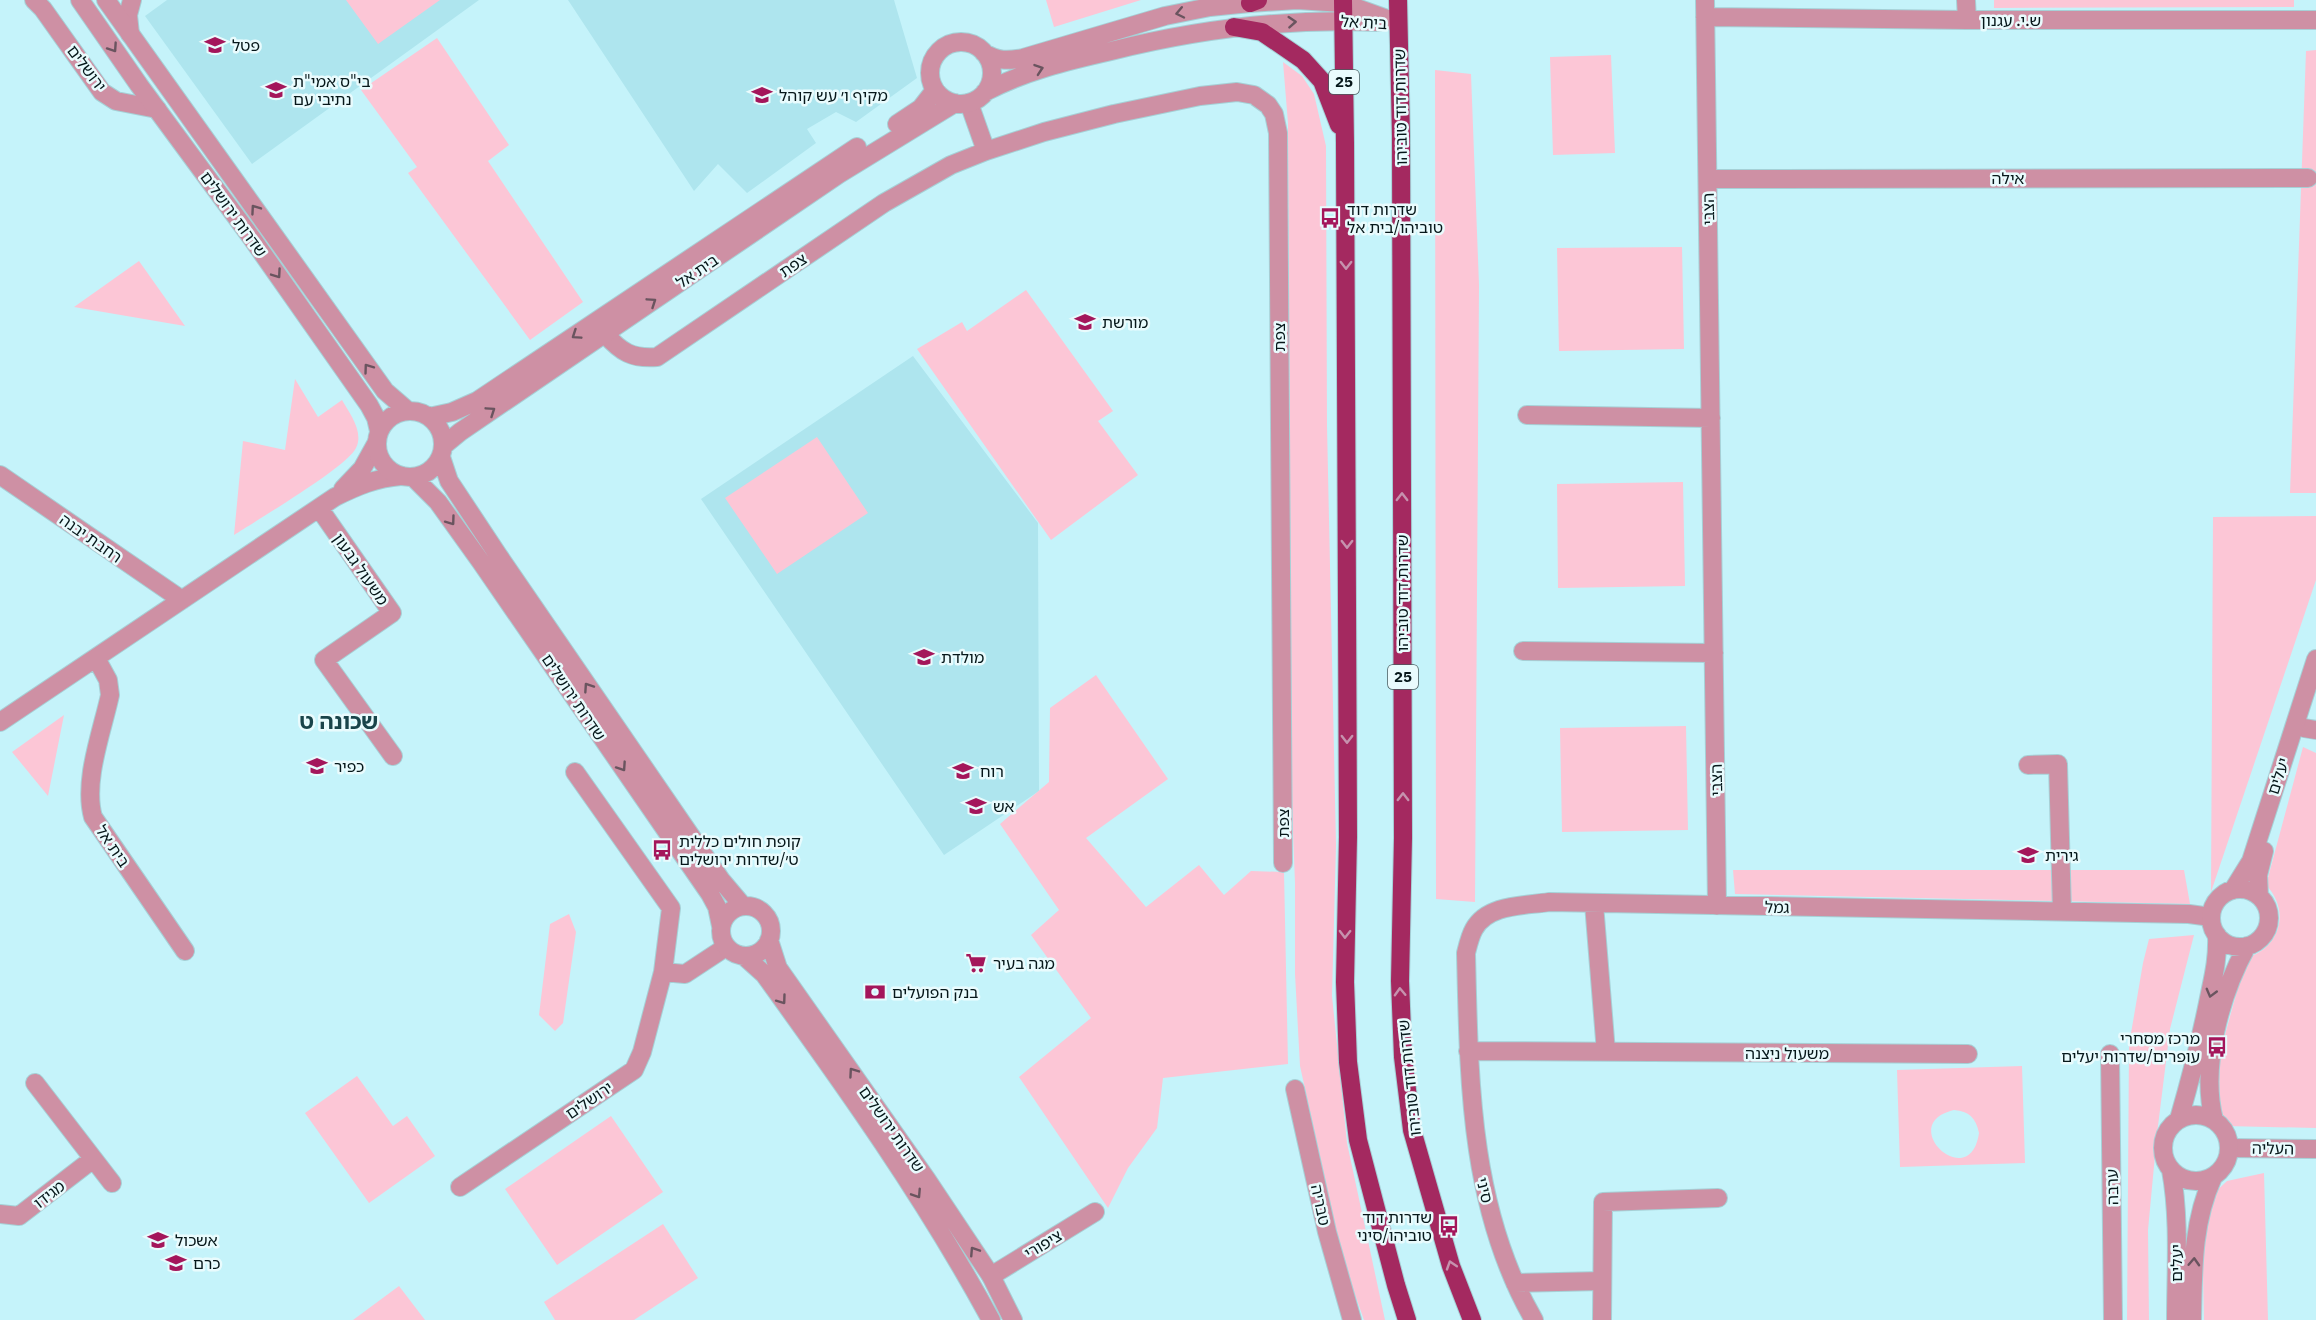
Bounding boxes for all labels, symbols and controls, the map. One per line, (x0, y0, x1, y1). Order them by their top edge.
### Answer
one-way arrow (1176, 6, 1186, 19)
street label: ש.י. עגנון (1981, 10, 2041, 30)
street label: בית אל (1340, 11, 1388, 33)
one-way arrow (1287, 16, 1296, 29)
school or university icon: פטל (203, 33, 227, 57)
place label: פטל (232, 35, 260, 55)
street label: ירושלים (63, 41, 111, 95)
one-way arrow (106, 42, 117, 53)
street label: שדרות דוד טוביהו (1389, 48, 1411, 166)
one-way arrow (1033, 64, 1043, 76)
road number: 25 (1329, 70, 1359, 94)
place label: בי"ס אמי"ת נתיבי עם (293, 71, 371, 109)
school or university icon: בי"ס אמי"ת נתיבי עם (264, 78, 288, 102)
school or university icon: מקיף ו׳ עש קוהל (750, 83, 774, 107)
place label: מקיף ו׳ עש קוהל (779, 85, 888, 105)
street label: שדרות ירושלים (196, 167, 272, 261)
street label: אילה (1992, 168, 2024, 188)
street label: הצבי (1698, 193, 1718, 225)
place label: שדרות דוד טוביהו/בית אל (1347, 199, 1443, 237)
one-way arrow (251, 205, 262, 216)
bus stop icon: שדרות דוד טוביהו/בית אל (1318, 206, 1342, 230)
street label: צפת (775, 249, 811, 281)
street label: בית אל (672, 250, 722, 292)
one-way arrow (1340, 260, 1352, 269)
one-way arrow (270, 267, 281, 278)
one-way arrow (645, 298, 656, 309)
school or university icon: מורשת (1073, 310, 1097, 334)
place label: מורשת (1102, 312, 1148, 332)
street label: צפת (1269, 322, 1289, 352)
one-way arrow (572, 328, 583, 339)
one-way arrow (364, 364, 375, 375)
one-way arrow (484, 407, 495, 418)
one-way arrow (1396, 493, 1408, 502)
street label: רחבת יבנה (56, 509, 126, 567)
one-way arrow (444, 514, 455, 525)
street label: משעול גבעון (329, 529, 393, 609)
street label: שדרות דוד טוביהו (1392, 535, 1412, 651)
one-way arrow (1341, 539, 1353, 548)
school or university icon: מולדת (912, 645, 936, 669)
place label: מולדת (941, 647, 984, 667)
street label: שדרות ירושלים (538, 650, 610, 744)
road number: 25 (1388, 665, 1418, 689)
one-way arrow (584, 683, 595, 694)
district label: שכונה ט (300, 706, 378, 735)
one-way arrow (1341, 734, 1353, 743)
school or university icon: כפיר (305, 754, 329, 778)
street label: יעלים (2263, 755, 2293, 797)
place label: כפיר (334, 756, 364, 776)
school or university icon: רוח (951, 759, 975, 783)
one-way arrow (615, 761, 626, 772)
place label: רוח (980, 761, 1004, 781)
street label: הצבי (1706, 764, 1726, 796)
one-way arrow (1397, 793, 1409, 802)
school or university icon: אש (964, 794, 988, 818)
place label: אש (993, 796, 1014, 816)
street label: צפת (1273, 808, 1293, 838)
street label: בית אל (92, 821, 134, 871)
place label: קופת חולים כללית ט׳/שדרות ירושלים (679, 831, 801, 869)
bus stop icon: קופת חולים כללית ט׳/שדרות ירושלים (650, 838, 674, 862)
school or university icon: גירית (2016, 843, 2040, 867)
place label: גירית (2045, 845, 2079, 865)
street label: גמל (1765, 897, 1789, 917)
one-way arrow (1339, 929, 1352, 938)
supermarket icon: מגה בעיר (964, 951, 988, 975)
place label: מגה בעיר (993, 953, 1055, 973)
bank icon: בנק הפועלים (863, 980, 887, 1004)
place label: בנק הפועלים (892, 982, 979, 1002)
one-way arrow (2205, 987, 2218, 997)
one-way arrow (1394, 988, 1407, 997)
one-way arrow (775, 993, 786, 1004)
street label: שדרות דוד טוביהו (1393, 1019, 1425, 1137)
place label: מרכז מסחרי עופרים/שדרות יעלים (2061, 1028, 2200, 1066)
bus stop icon: מרכז מסחרי עופרים/שדרות יעלים (2205, 1035, 2229, 1059)
street label: משעול ניצנה (1745, 1043, 1829, 1063)
one-way arrow (849, 1068, 860, 1079)
street label: ירושלים (562, 1077, 616, 1123)
street label: שדרות ירושלים (855, 1082, 929, 1176)
street label: העליה (2252, 1138, 2294, 1158)
street label: ערבה (2102, 1169, 2122, 1205)
street label: סיני (1472, 1175, 1498, 1205)
street label: מגידו (29, 1176, 69, 1212)
street label: טבריה (1307, 1183, 1335, 1227)
one-way arrow (910, 1188, 921, 1199)
place label: שדרות דוד טוביהו/סיני (1357, 1207, 1432, 1245)
bus stop icon: שדרות דוד טוביהו/סיני (1437, 1214, 1461, 1238)
street label: ציפורי (1021, 1225, 1065, 1263)
school or university icon: אשכול (146, 1228, 170, 1252)
place label: אשכול (175, 1230, 218, 1250)
street label: יעלים (2166, 1244, 2186, 1282)
one-way arrow (970, 1247, 981, 1258)
school or university icon: כרם (164, 1251, 188, 1275)
place label: כרם (193, 1253, 221, 1273)
one-way arrow (2187, 1257, 2200, 1266)
one-way arrow (1446, 1260, 1459, 1271)

